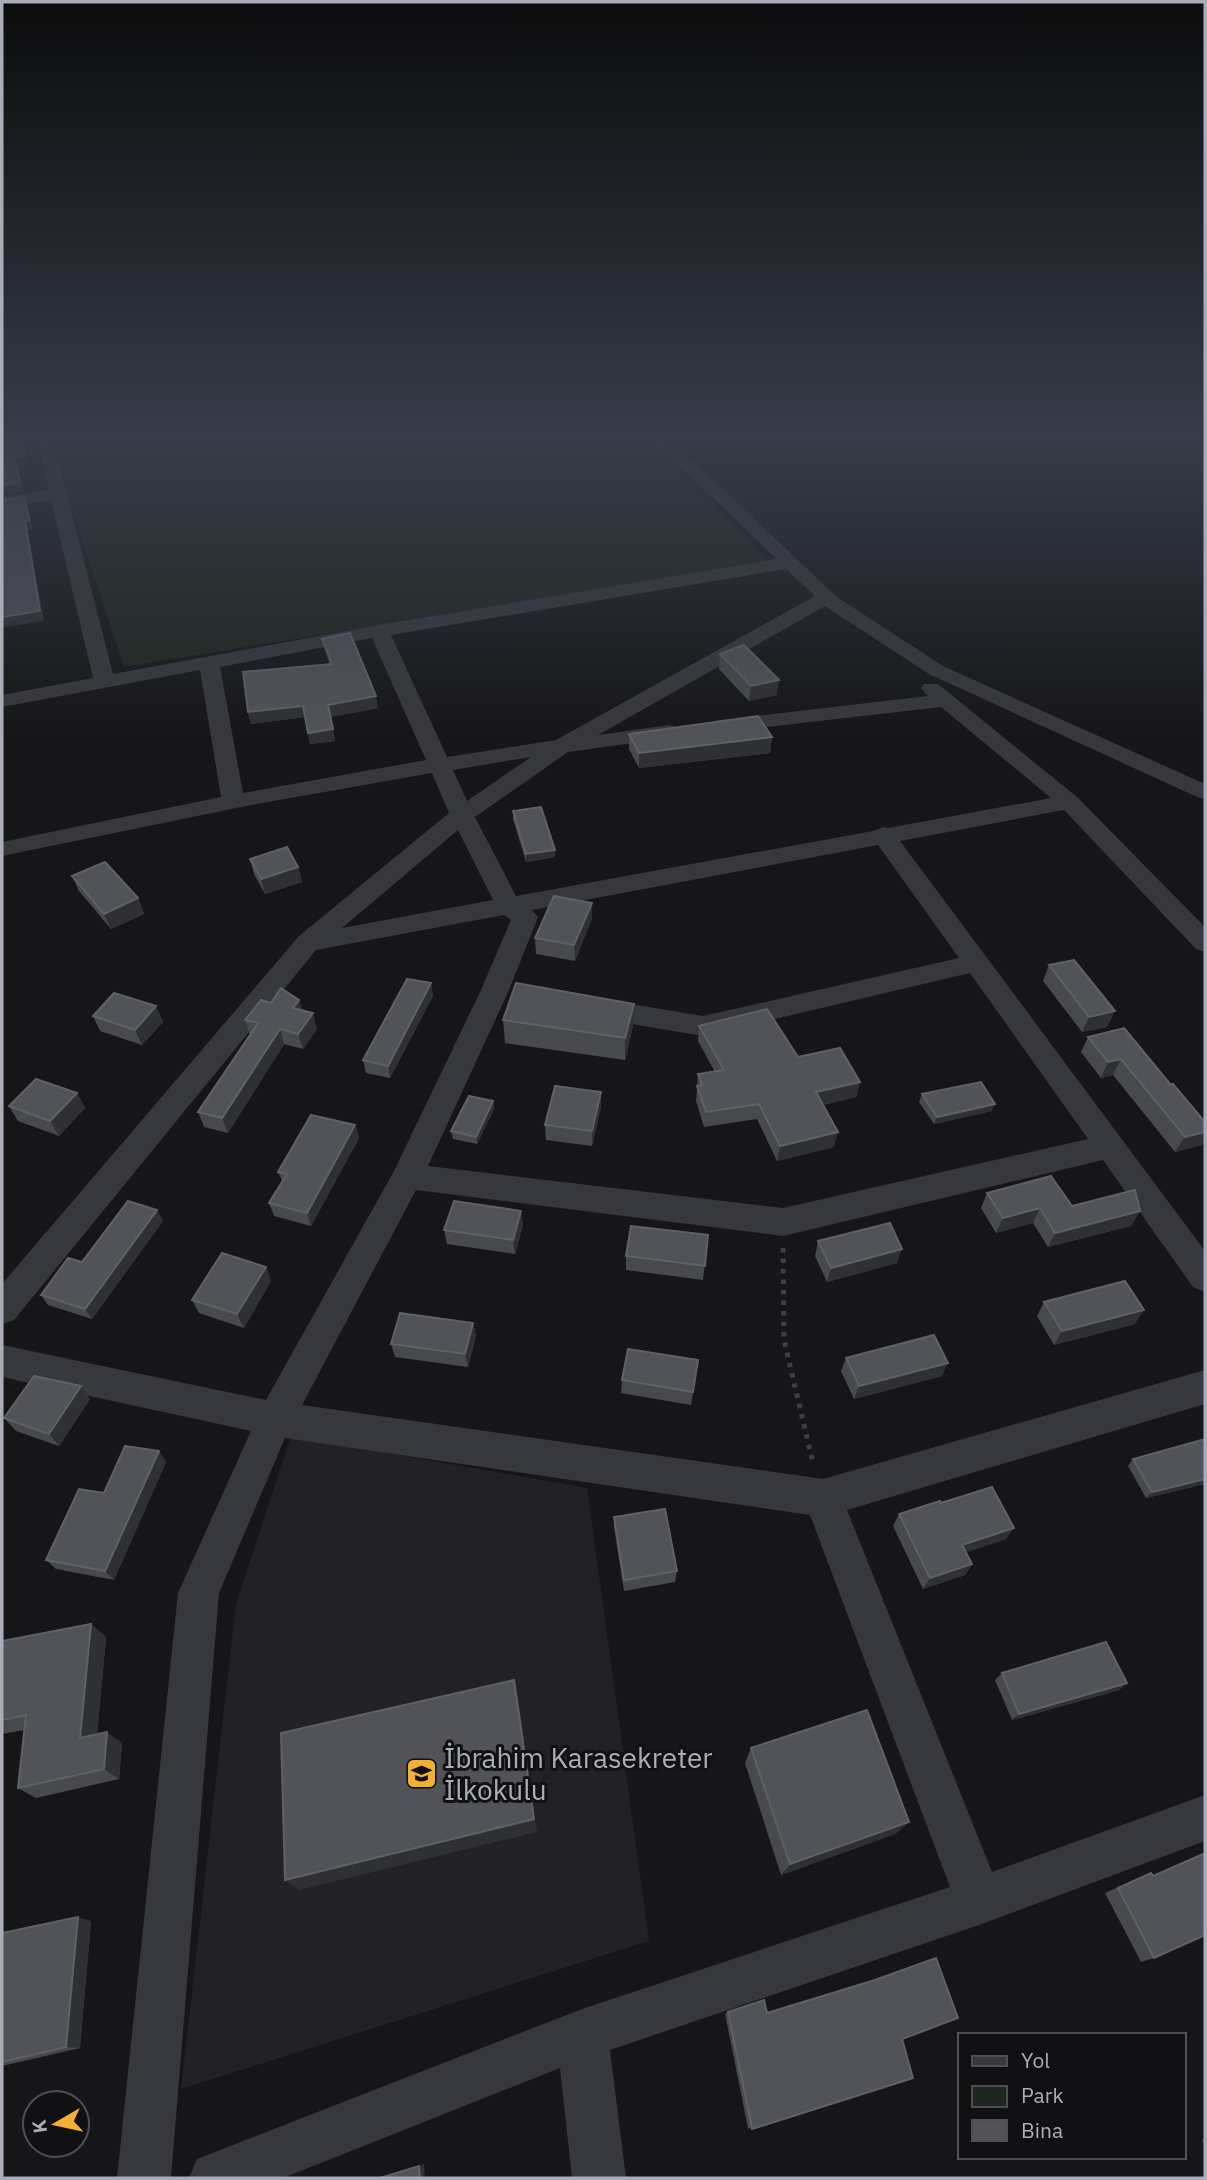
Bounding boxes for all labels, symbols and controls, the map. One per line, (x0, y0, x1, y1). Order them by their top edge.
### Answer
place label: İbrahim Karasekreter İlkokulu (444, 1739, 713, 1808)
school or university icon: İbrahim Karasekreter İlkokulu (404, 1756, 438, 1790)
legend (958, 2033, 1186, 2159)
text: Yol (1021, 2046, 1050, 2074)
text: Park (1021, 2081, 1064, 2109)
north arrow (21, 2089, 91, 2159)
text: Bina (1021, 2116, 1063, 2144)
text: K (26, 2118, 52, 2135)

